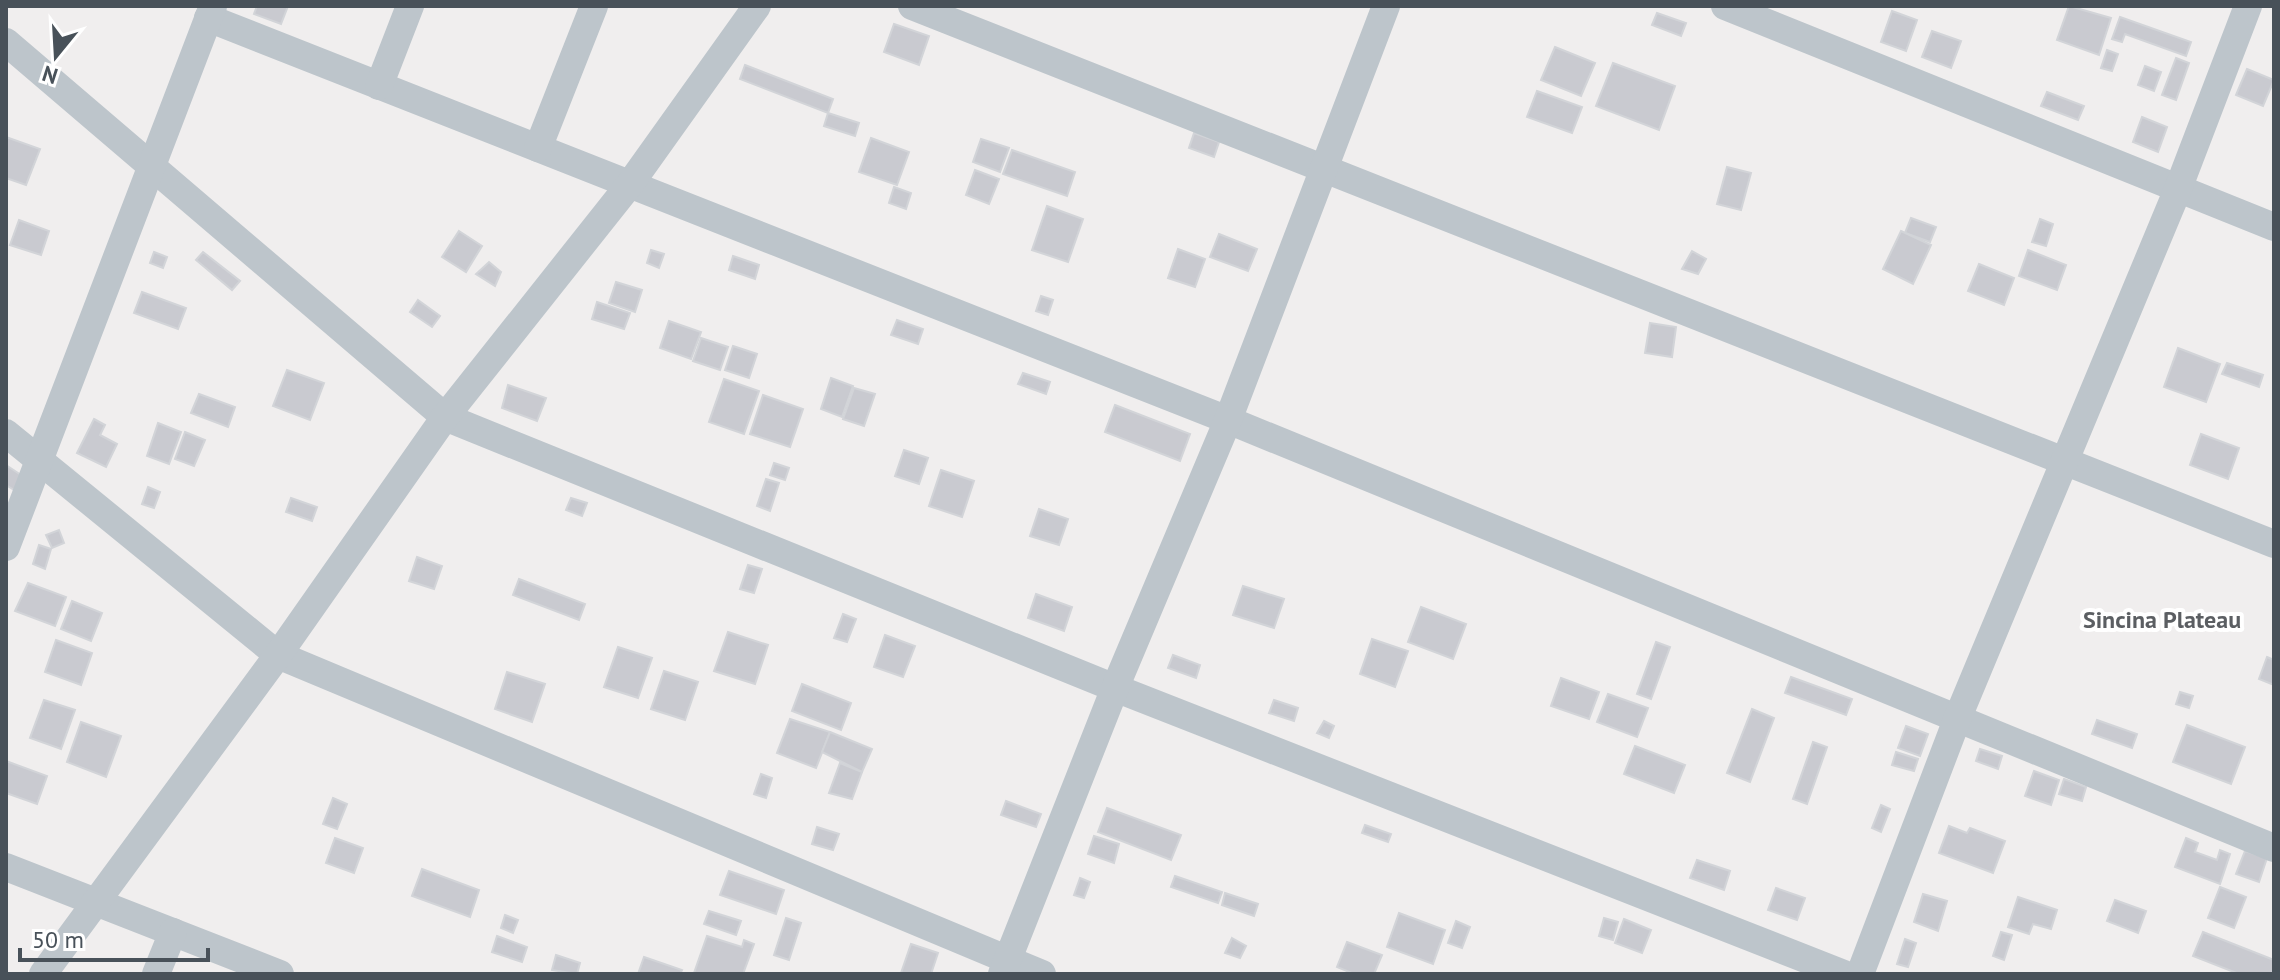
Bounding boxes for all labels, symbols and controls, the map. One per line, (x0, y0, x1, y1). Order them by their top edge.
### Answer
north arrow (16, 16, 96, 96)
text: N (39, 59, 61, 91)
district label: Sincina Plateau (2083, 604, 2241, 635)
scale bar (20, 912, 208, 962)
text: 50 m (32, 924, 84, 955)

